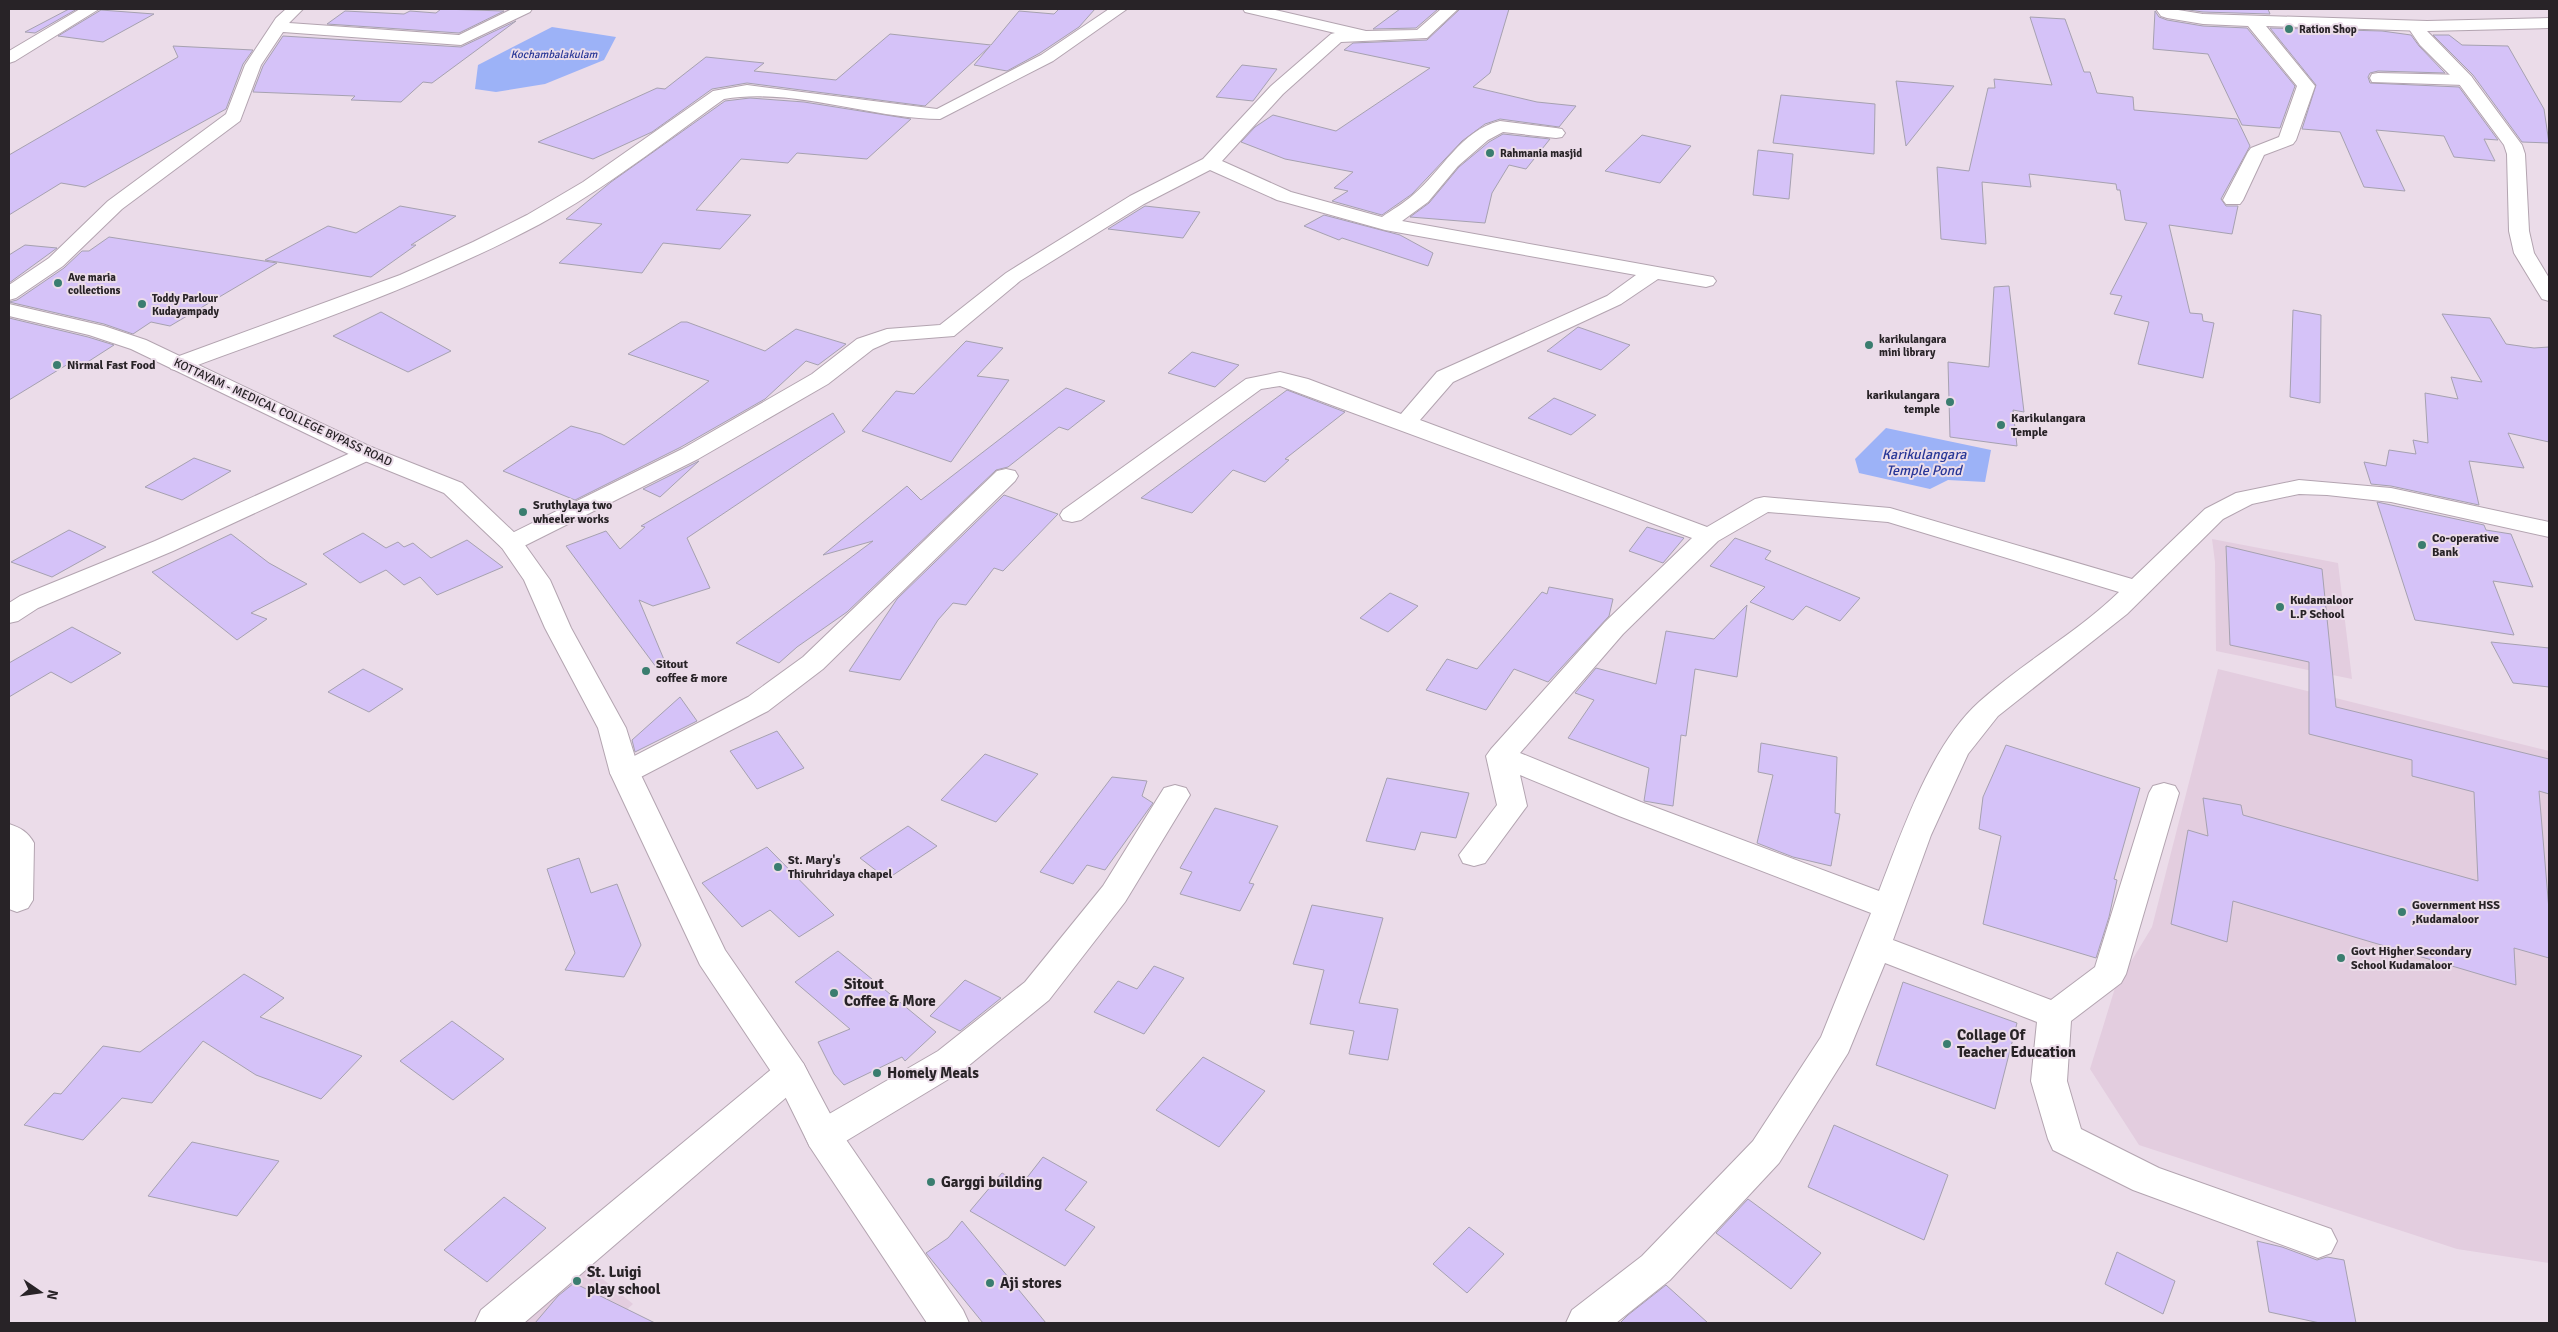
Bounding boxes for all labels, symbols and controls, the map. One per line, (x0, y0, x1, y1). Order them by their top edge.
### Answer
marker: Ration Shop (2283, 23, 2295, 35)
place label: Ration Shop (2299, 23, 2357, 36)
water label: Kochambalakulam (511, 48, 599, 61)
marker: Rahmania masjid (1484, 147, 1496, 159)
place label: Rahmania masjid (1500, 147, 1582, 160)
place label: Ave maria collections (68, 271, 120, 297)
marker: Ave maria collections (52, 277, 64, 289)
place label: Toddy Parlour Kudayampady (152, 292, 219, 318)
marker: Toddy Parlour Kudayampady (136, 298, 148, 310)
place label: karikulangara mini library (1879, 333, 1947, 359)
marker: karikulangara mini library (1863, 339, 1875, 351)
street label: KOTTAYAM - MEDICAL COLLEGE BYPASS ROAD (171, 355, 395, 470)
place label: Nirmal Fast Food (67, 358, 156, 373)
marker: Nirmal Fast Food (51, 359, 63, 371)
place label: karikulangara temple (1866, 388, 1940, 417)
marker: karikulangara temple (1944, 396, 1956, 408)
place label: Karikulangara Temple (2011, 411, 2086, 440)
marker: Karikulangara Temple (1995, 419, 2007, 431)
water label: Karikulangara Temple Pond (1882, 446, 1967, 479)
place label: Sruthylaya two wheeler works (533, 498, 612, 527)
marker: Sruthylaya two wheeler works (517, 506, 529, 518)
place label: Co-operative Bank (2432, 531, 2499, 560)
marker: Co-operative Bank (2416, 539, 2428, 551)
place label: Kudamaloor L.P School (2290, 593, 2353, 622)
marker: Kudamaloor L.P School (2274, 601, 2286, 613)
place label: Sitout coffee & more (656, 657, 727, 686)
marker: Sitout coffee & more (640, 665, 652, 677)
place label: St. Mary's Thiruhridaya chapel (788, 853, 893, 882)
marker: St. Mary's Thiruhridaya chapel (772, 861, 784, 873)
place label: Government HSS ,Kudamaloor (2412, 898, 2500, 927)
marker: Government HSS ,Kudamaloor (2396, 906, 2408, 918)
place label: Govt Higher Secondary School Kudamaloor (2351, 944, 2471, 973)
marker: Govt Higher Secondary School Kudamaloor (2335, 952, 2347, 964)
place label: Sitout Coffee & More (844, 975, 936, 1010)
marker: Sitout Coffee & More (828, 987, 840, 999)
place label: Collage Of Teacher Education (1957, 1026, 2076, 1061)
marker: Collage Of Teacher Education (1941, 1038, 1953, 1050)
place label: Homely Meals (887, 1064, 979, 1082)
marker: Homely Meals (871, 1067, 883, 1079)
place label: Garggi building (941, 1173, 1042, 1191)
marker: Garggi building (925, 1176, 937, 1188)
place label: St. Luigi play school (587, 1263, 661, 1298)
north arrow (15, 1267, 65, 1317)
place label: Aji stores (1000, 1274, 1062, 1292)
marker: St. Luigi play school (571, 1275, 583, 1287)
marker: Aji stores (984, 1277, 996, 1289)
text: N (43, 1288, 62, 1301)

